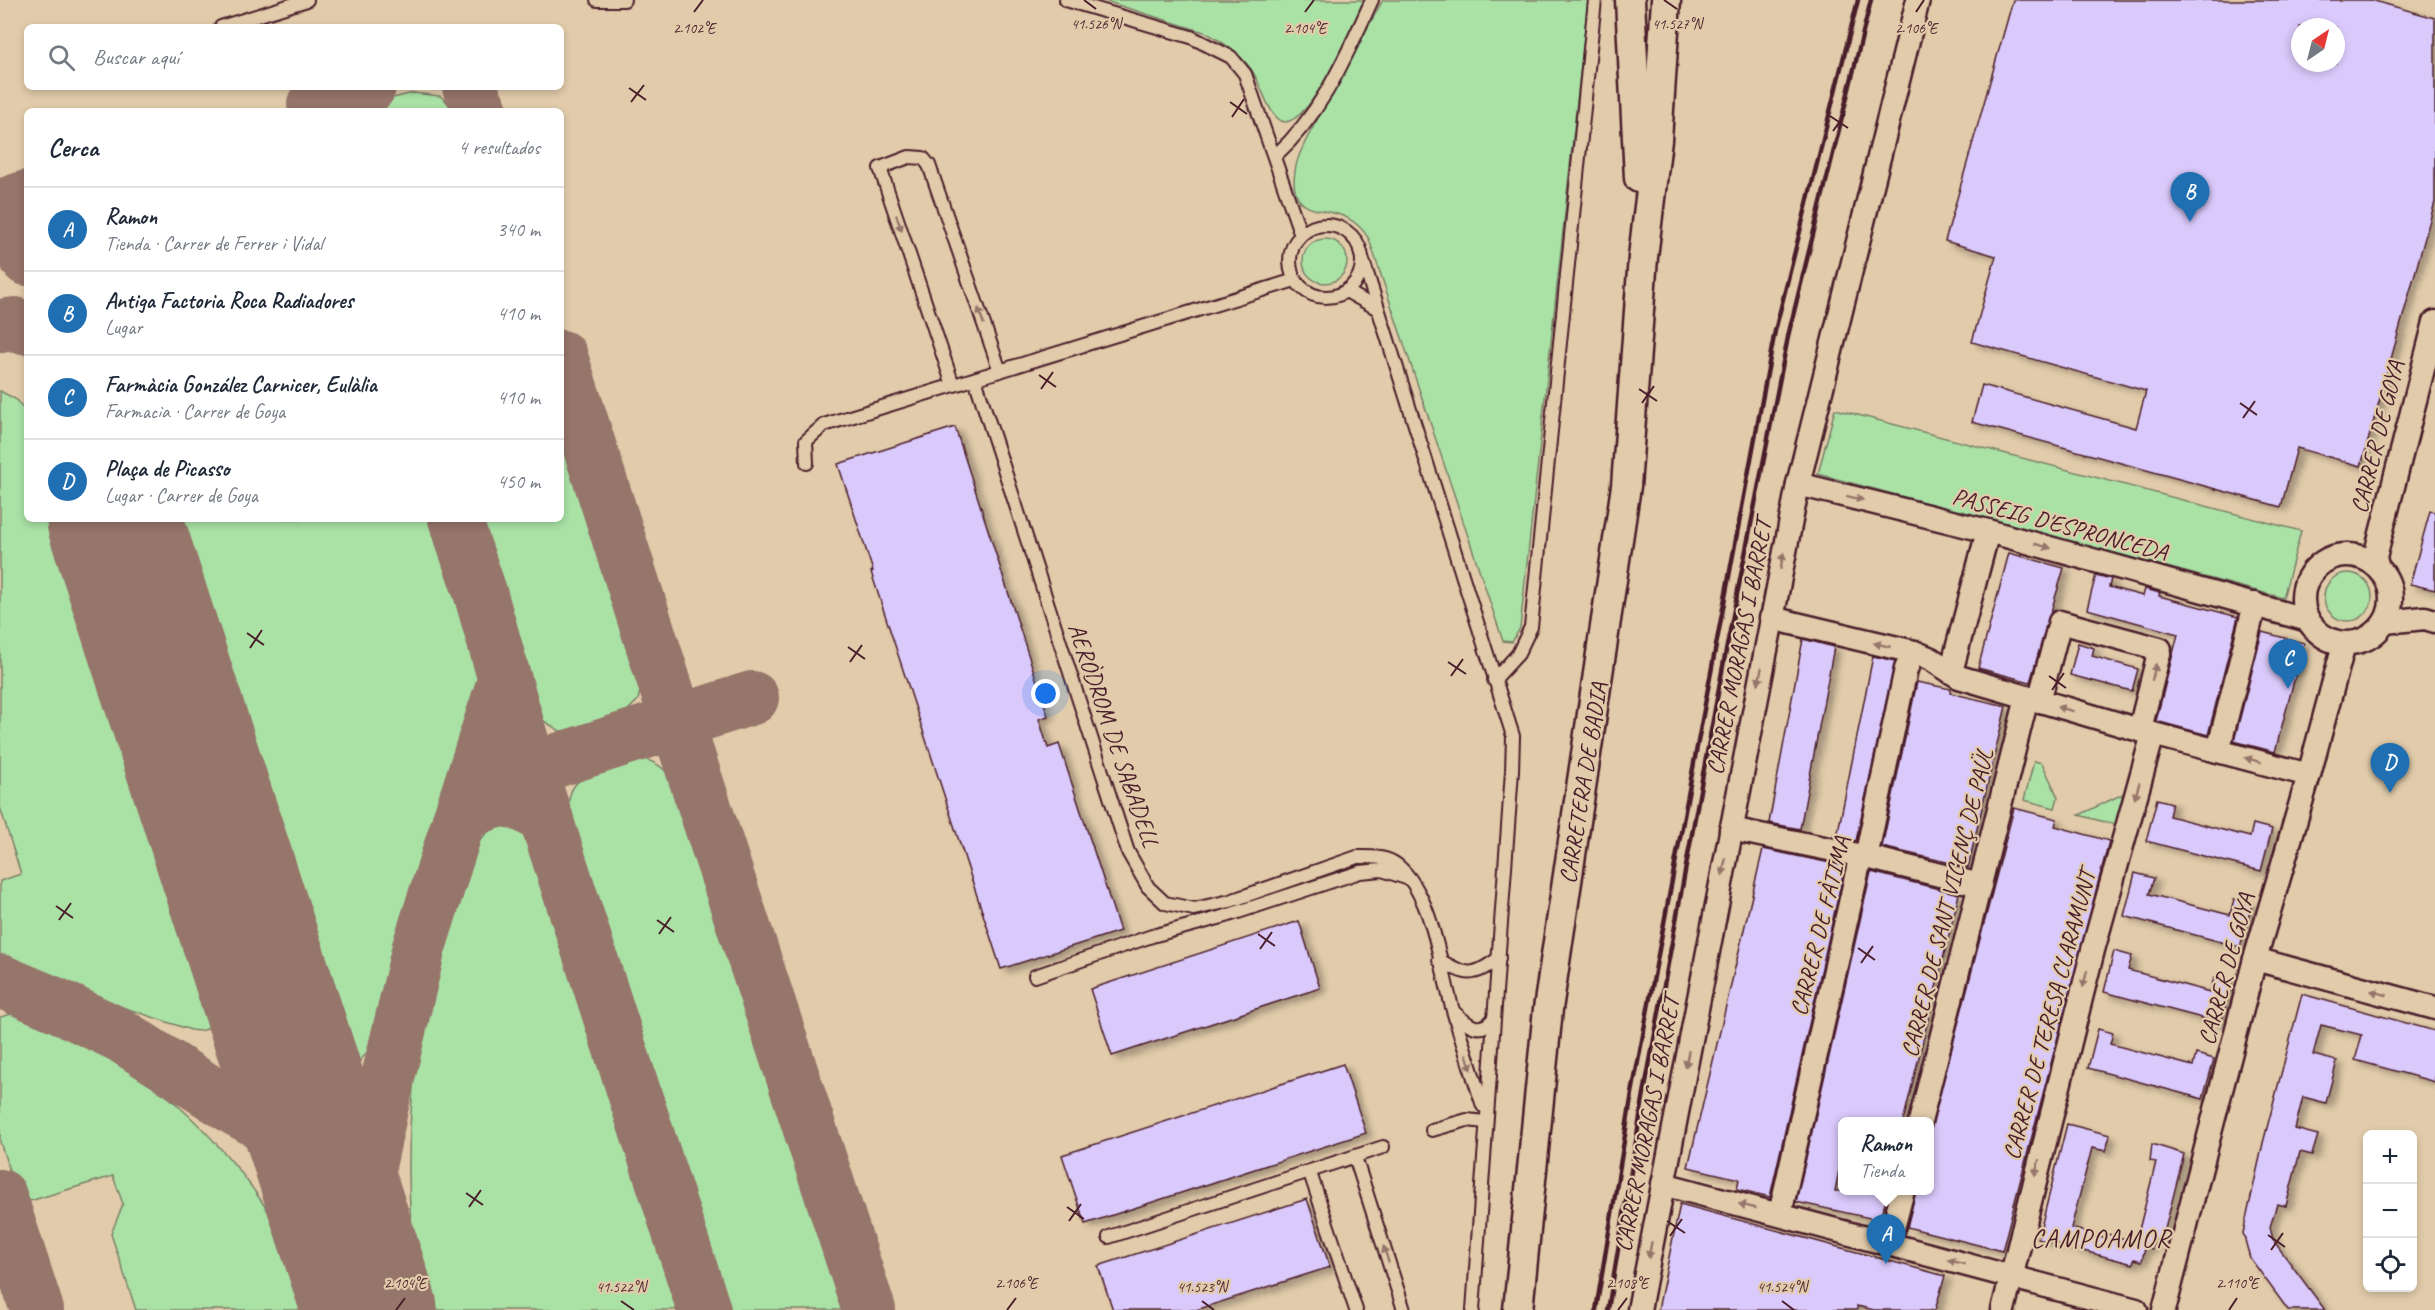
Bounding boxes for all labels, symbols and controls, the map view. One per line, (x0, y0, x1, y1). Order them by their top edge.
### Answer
text: 41.526°N (1071, 15, 1124, 34)
text: 41.527°N (1652, 15, 1705, 34)
north arrow (2291, 18, 2345, 72)
text: 2.102°E (673, 19, 717, 38)
text: 2.104°E (1284, 19, 1328, 38)
text: 2.106°E (1895, 19, 1939, 38)
search box (24, 24, 564, 90)
icon: search (45, 41, 78, 74)
text: Buscar aquí (93, 43, 179, 71)
text: Cerca (48, 131, 98, 164)
text: 4 resultados (458, 135, 540, 160)
pin: B (2170, 172, 2210, 222)
text: Ramon (105, 203, 157, 231)
one-way arrow (894, 214, 904, 232)
text: A (62, 217, 73, 242)
text: 340 m (497, 217, 540, 242)
text: Tienda · Carrer de Ferrer i Vidal (105, 231, 323, 256)
text: Antiga Factoria Roca Radiadores (105, 287, 353, 315)
text: B (62, 301, 73, 326)
text: 410 m (497, 301, 540, 326)
one-way arrow (975, 307, 985, 325)
text: Lugar (105, 315, 142, 340)
street label: CARRER DE GOYA (2344, 357, 2411, 516)
text: Farmàcia González Carnicer, Eulàlia (105, 371, 377, 399)
text: C (63, 385, 72, 410)
text: 410 m (497, 385, 540, 410)
text: Farmacia · Carrer de Goya (105, 399, 285, 424)
text: Plaça de Picasso (105, 455, 229, 483)
text: D (62, 469, 73, 494)
text: 450 m (497, 469, 540, 494)
street label: PASSEIG D'ESPRONCEDA (1949, 481, 2172, 567)
text: Lugar · Carrer de Goya (105, 483, 258, 508)
one-way arrow (1845, 493, 1864, 503)
street label: CARRER MORAGAS I BARRET (1700, 511, 1780, 777)
one-way arrow (2034, 542, 2053, 552)
one-way arrow (1778, 552, 1788, 570)
street label: AERÒDROM DE SABADELL (1062, 619, 1167, 852)
one-way arrow (1873, 639, 1891, 649)
pin: C (2268, 640, 2308, 689)
one-way arrow (2150, 663, 2160, 681)
one-way arrow (1755, 667, 1764, 686)
your location (1031, 679, 1060, 708)
street label: CARRETERA DE BADIA (1552, 679, 1614, 886)
one-way arrow (2056, 703, 2074, 713)
pin: D (2370, 744, 2410, 793)
street label: CARRER DE SANT VICENÇ DE PAÜL (1894, 745, 2000, 1060)
one-way arrow (2244, 755, 2262, 764)
one-way arrow (2132, 782, 2141, 800)
street label: CARRER DE FÀTIMA (1783, 832, 1857, 1019)
one-way arrow (1719, 858, 1728, 877)
street label: CARRER DE TERESA CLARAMUNT (1996, 861, 2104, 1163)
street label: CARRER DE GOYA (2191, 889, 2261, 1048)
one-way arrow (2080, 970, 2090, 988)
street label: CARRER MORAGAS I BARRET (1608, 988, 1688, 1254)
one-way arrow (2369, 988, 2387, 997)
one-way arrow (1682, 1050, 1691, 1069)
one-way arrow (1465, 1053, 1474, 1071)
popup (1838, 1117, 1934, 1195)
text: Ramon (1860, 1130, 1912, 1158)
map controls (2363, 1130, 2417, 1292)
button: + (2363, 1130, 2417, 1184)
text: Tienda (1860, 1158, 1904, 1183)
one-way arrow (2032, 1159, 2042, 1177)
button: − (2363, 1184, 2417, 1238)
one-way arrow (1738, 1200, 1756, 1210)
pin: A (1866, 1214, 1906, 1264)
district label: CAMPOAMOR (2031, 1222, 2173, 1255)
button: locate (2363, 1238, 2417, 1292)
one-way arrow (1645, 1241, 1654, 1260)
one-way arrow (1381, 1245, 1391, 1263)
one-way arrow (1947, 1256, 1965, 1266)
text: 2.104°E (384, 1274, 428, 1293)
text: 2.106°E (995, 1274, 1039, 1293)
text: 2.108°E (1606, 1274, 1650, 1293)
text: 2.110°E (2216, 1274, 2260, 1293)
text: 41.522°N (596, 1278, 649, 1297)
text: 41.523°N (1177, 1278, 1230, 1297)
text: 41.524°N (1757, 1278, 1810, 1297)

